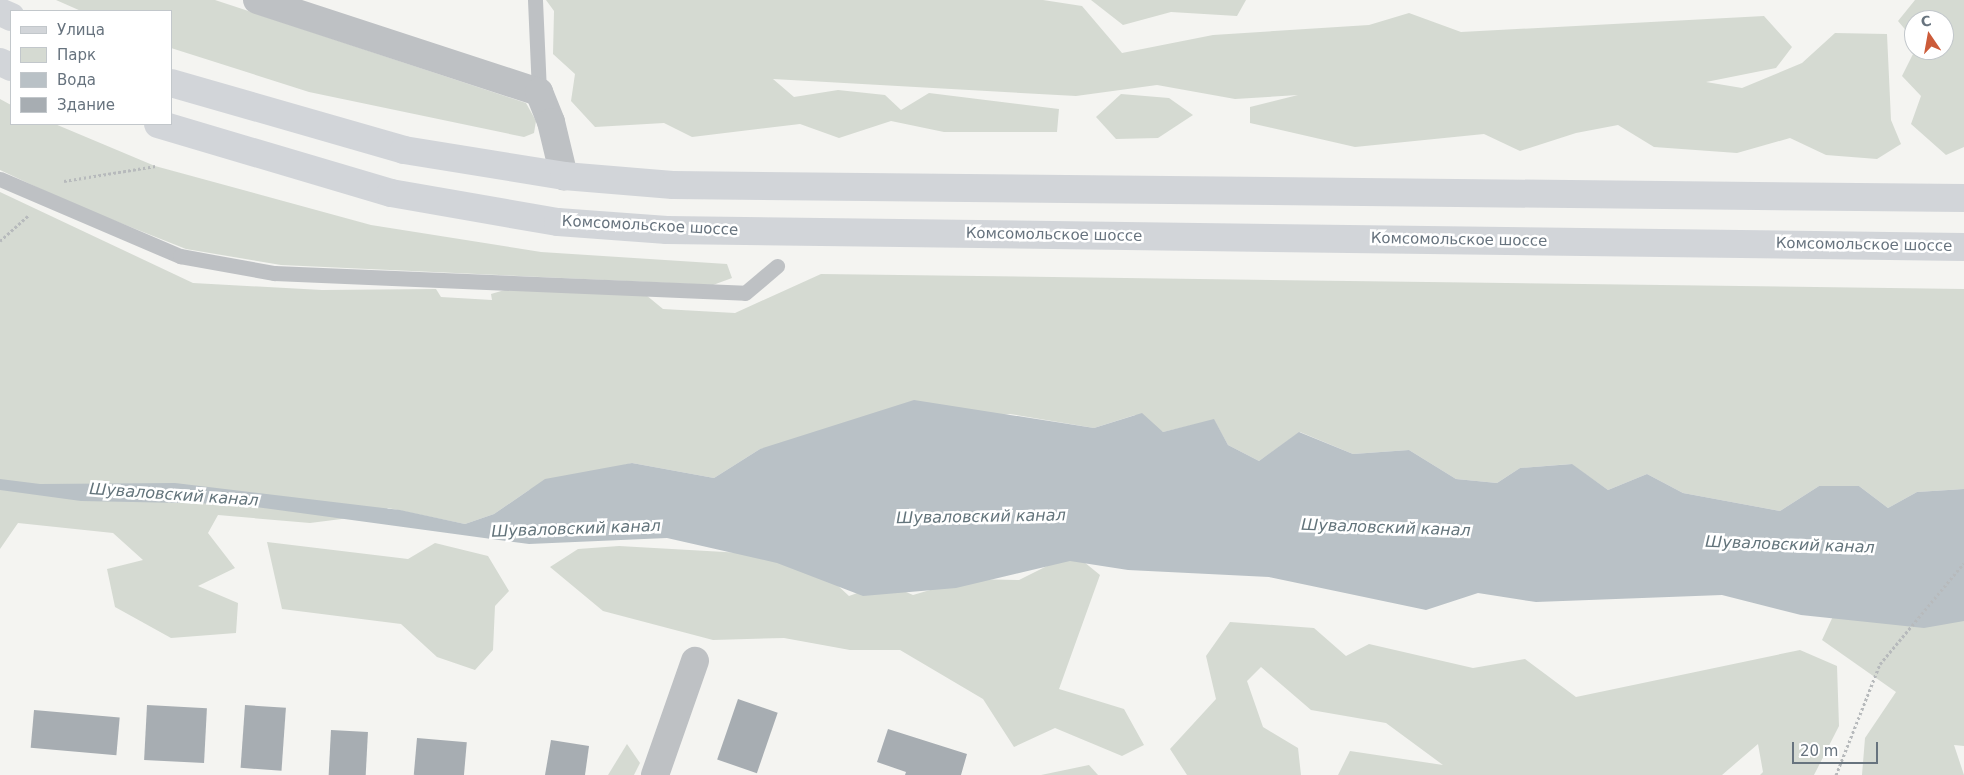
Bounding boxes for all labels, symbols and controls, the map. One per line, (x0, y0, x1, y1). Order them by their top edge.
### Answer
legend (10, 10, 172, 125)
north arrow (1904, 10, 1954, 60)
text: С (1919, 12, 1933, 30)
text: Улица (57, 21, 105, 39)
text: Парк (57, 46, 96, 64)
text: Вода (57, 71, 96, 89)
text: Здание (57, 96, 115, 114)
street label: Комсомольское шоссе (561, 212, 739, 240)
street label: Комсомольское шоссе (966, 224, 1142, 246)
street label: Комсомольское шоссе (1371, 229, 1547, 251)
street label: Комсомольское шоссе (1776, 234, 1952, 256)
water label: Шуваловский канал (89, 480, 259, 510)
water label: Шуваловский канал (896, 506, 1066, 528)
water label: Шуваловский канал (1301, 515, 1471, 541)
water label: Шуваловский канал (491, 516, 661, 542)
water label: Шуваловский канал (1705, 532, 1875, 558)
scale bar (1794, 732, 1880, 764)
text: 20 m (1800, 742, 1838, 760)

